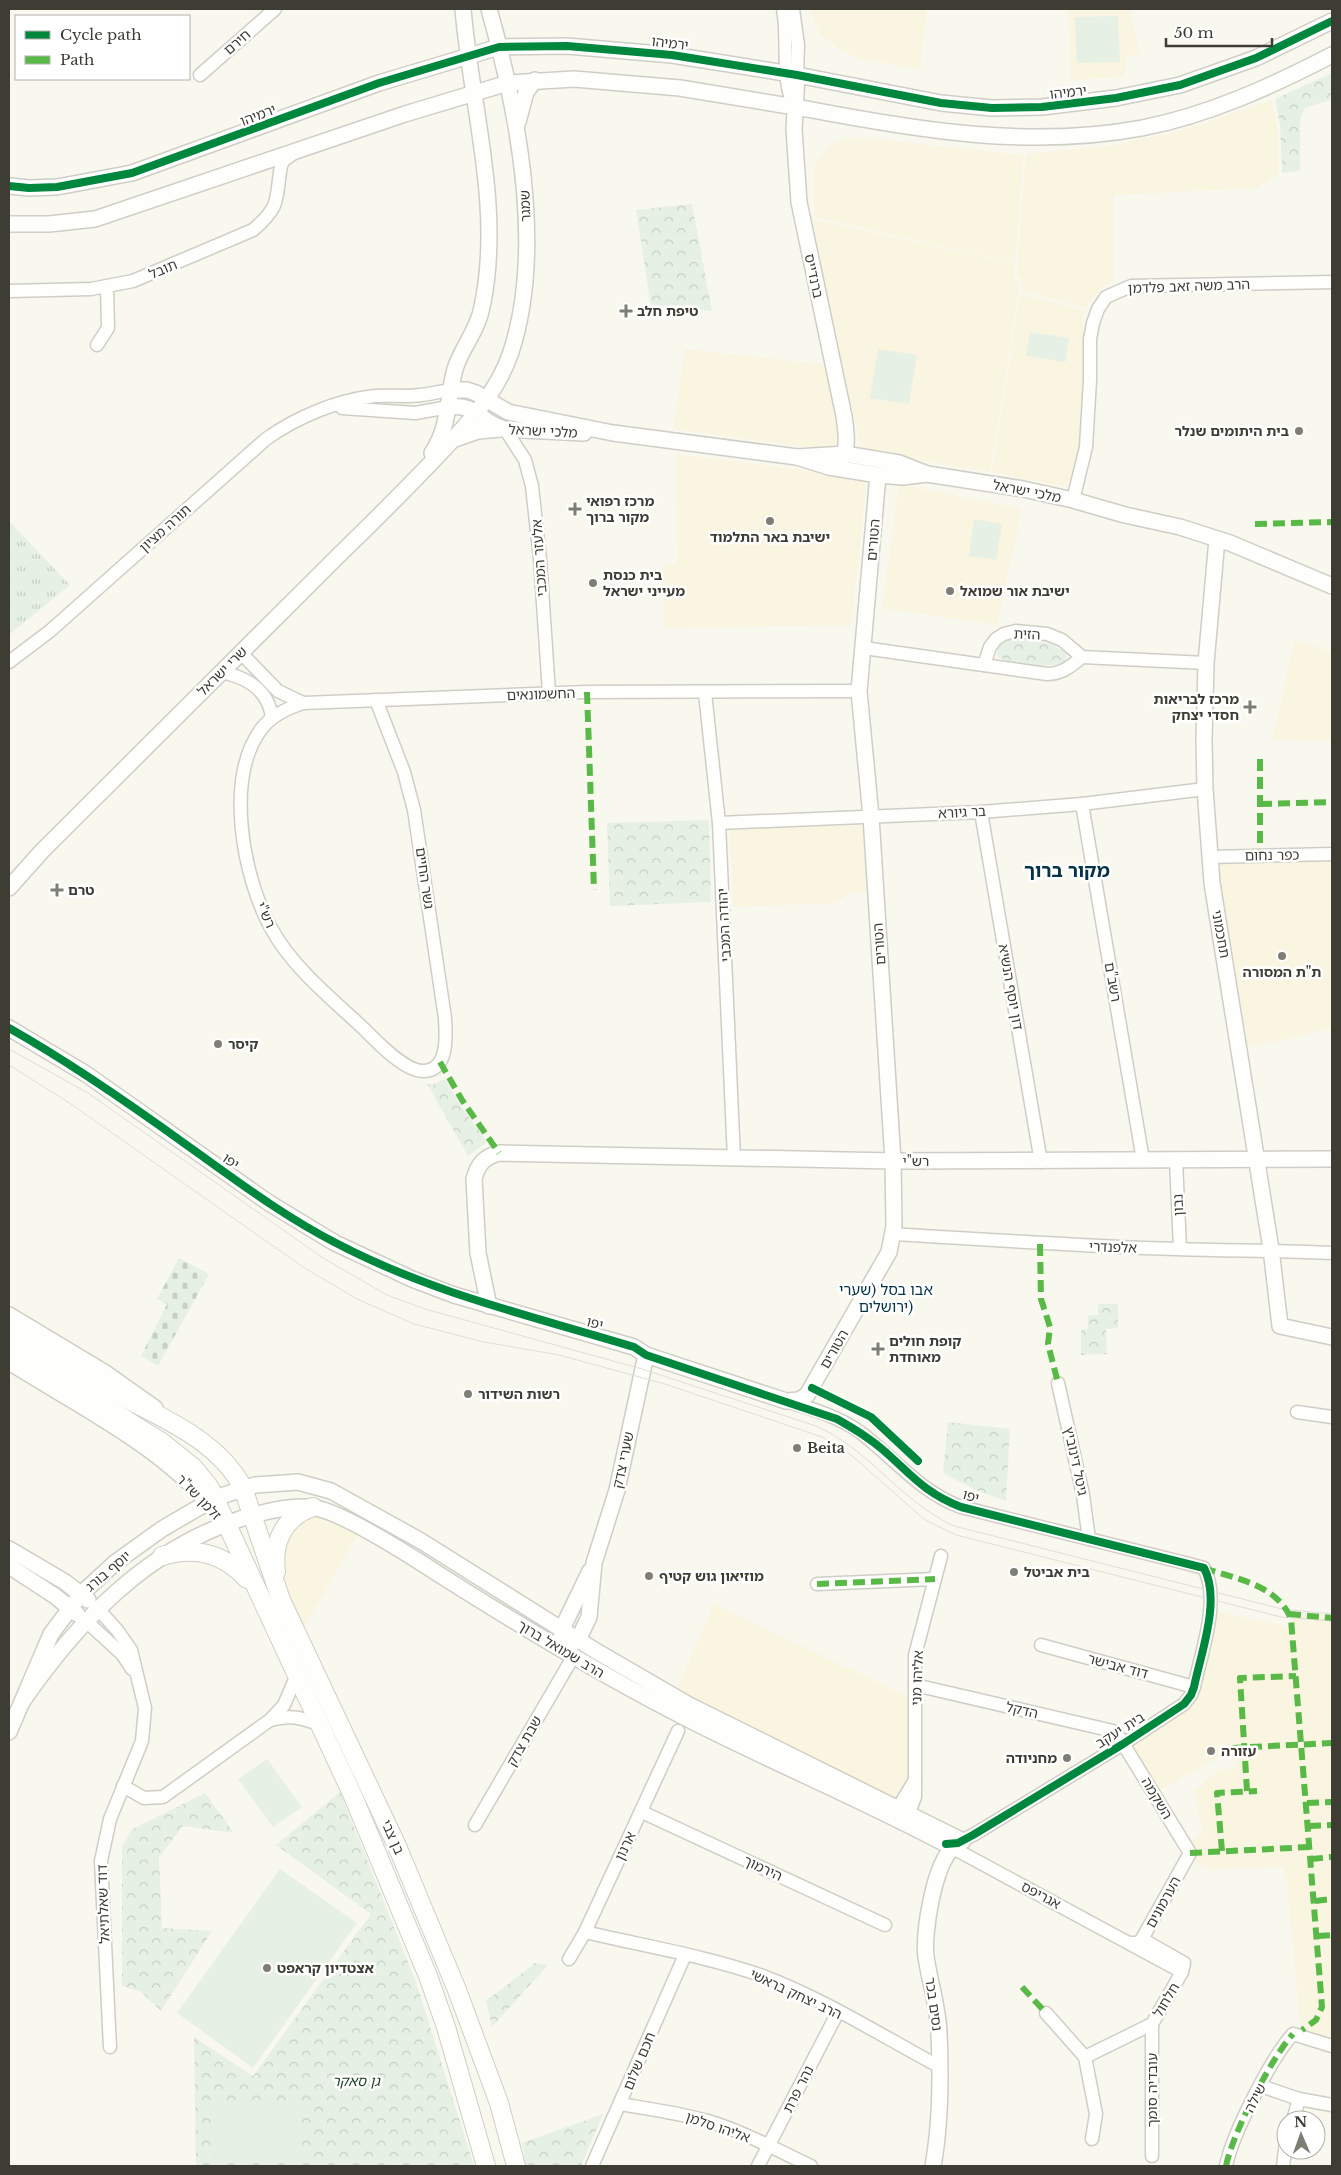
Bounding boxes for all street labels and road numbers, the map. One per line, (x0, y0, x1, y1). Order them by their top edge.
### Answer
street label: חירם (220, 25, 254, 59)
street label: ירמיהו (650, 32, 690, 54)
street label: ירמיהו (1049, 81, 1087, 103)
street label: ירמיהו (237, 100, 279, 130)
street label: שמגר (515, 190, 535, 222)
street label: ברנדייס (801, 252, 827, 300)
street label: תובל (146, 255, 180, 283)
street label: הרב משה זאב פלדמן (1128, 275, 1250, 297)
street label: מלכי ישראל (508, 420, 578, 442)
street label: מלכי ישראל (991, 476, 1063, 506)
street label: תורה מציון (135, 500, 195, 556)
street label: הטורים (862, 518, 884, 562)
street label: אלעזר המכבי (527, 519, 551, 597)
street label: הזית (1013, 625, 1041, 643)
street label: שרי ישראל (193, 642, 251, 700)
street label: החשמונאים (506, 684, 576, 704)
street label: בר גיורא (937, 802, 987, 822)
street label: גשר החיים (412, 846, 438, 910)
street label: כפר נחום (1244, 846, 1300, 864)
street label: יהודה המכבי (713, 888, 735, 962)
street label: רש"י (252, 899, 280, 931)
street label: תחכמוני (1208, 909, 1234, 959)
street label: הטורים (869, 922, 889, 966)
street label: דון יוסף הנשיא (995, 942, 1028, 1032)
street label: רשב"ם (1101, 961, 1125, 1003)
street label: יפו (219, 1149, 243, 1173)
street label: רש"י (903, 1152, 929, 1170)
street label: נבון (1168, 1193, 1188, 1217)
street label: אלפנדרי (1089, 1237, 1137, 1257)
street label: יפו (585, 1312, 605, 1334)
street label: הטורים (816, 1326, 852, 1372)
street label: גיטל דינוביץ (1060, 1425, 1092, 1497)
street label: שערי צדק (608, 1430, 638, 1490)
street label: זלמן שז"ר (173, 1470, 226, 1524)
street label: יפו (961, 1485, 981, 1507)
street label: יוסף בורג (81, 1547, 135, 1595)
street label: הרב שמואל ברוך (514, 1616, 608, 1682)
street label: דוד אבישר (1086, 1649, 1151, 1683)
street label: אליהו מני (907, 1650, 927, 1706)
street label: הדקל (1004, 1698, 1040, 1722)
street label: בית יעקב (1092, 1708, 1148, 1752)
street label: שבת צדק (502, 1713, 546, 1769)
street label: השקמה (1137, 1774, 1177, 1822)
street label: בן צבי (377, 1817, 409, 1857)
street label: ארנון (610, 1828, 640, 1864)
street label: הירמוך (741, 1851, 785, 1885)
street label: דוד שאלתיאל (93, 1864, 113, 1944)
street label: הערמונים (1142, 1873, 1184, 1931)
street label: אגריפס (1018, 1877, 1064, 1913)
street label: הרב יצחק בראשי (747, 1965, 845, 2023)
street label: נסים בכר (921, 1976, 947, 2032)
street label: חלחול (1149, 1979, 1183, 2021)
street label: חכם שלום (619, 2029, 659, 2093)
street label: עובדיה סומך (1143, 2053, 1161, 2127)
street label: נהר פרת (779, 2062, 817, 2116)
street label: שילה (1240, 2080, 1270, 2116)
street label: אליהו סלמן (683, 2108, 753, 2146)

